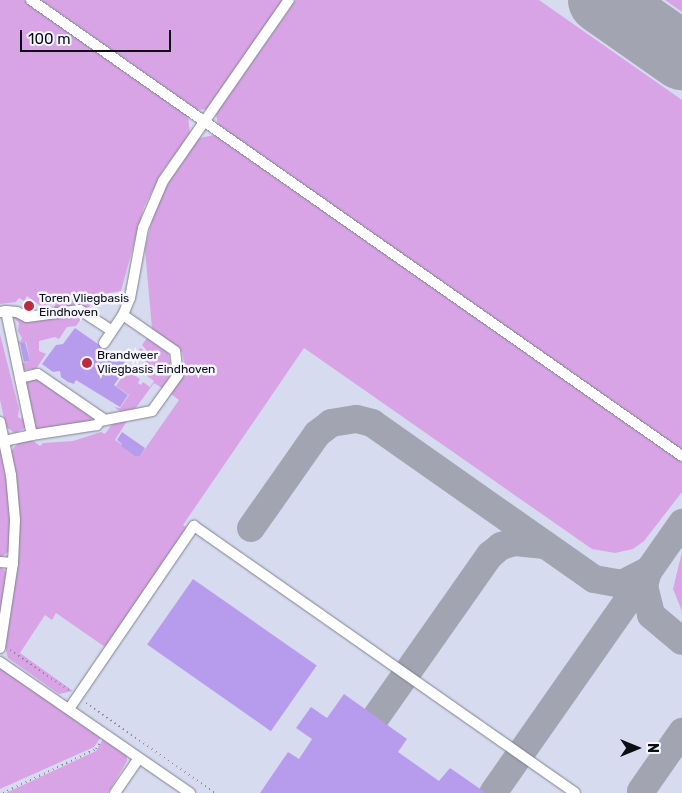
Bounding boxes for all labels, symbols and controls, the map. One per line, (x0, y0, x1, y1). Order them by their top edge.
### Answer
scale bar (22, 20, 174, 52)
text: 100 m (28, 30, 70, 48)
place label: Toren Vliegbasis Eindhoven (39, 292, 130, 320)
marker: Toren Vliegbasis Eindhoven (23, 300, 35, 312)
place label: Brandweer Vliegbasis Eindhoven (97, 349, 215, 377)
marker: Brandweer Vliegbasis Eindhoven (81, 357, 93, 369)
north arrow (612, 723, 662, 773)
text: N (644, 743, 661, 753)

